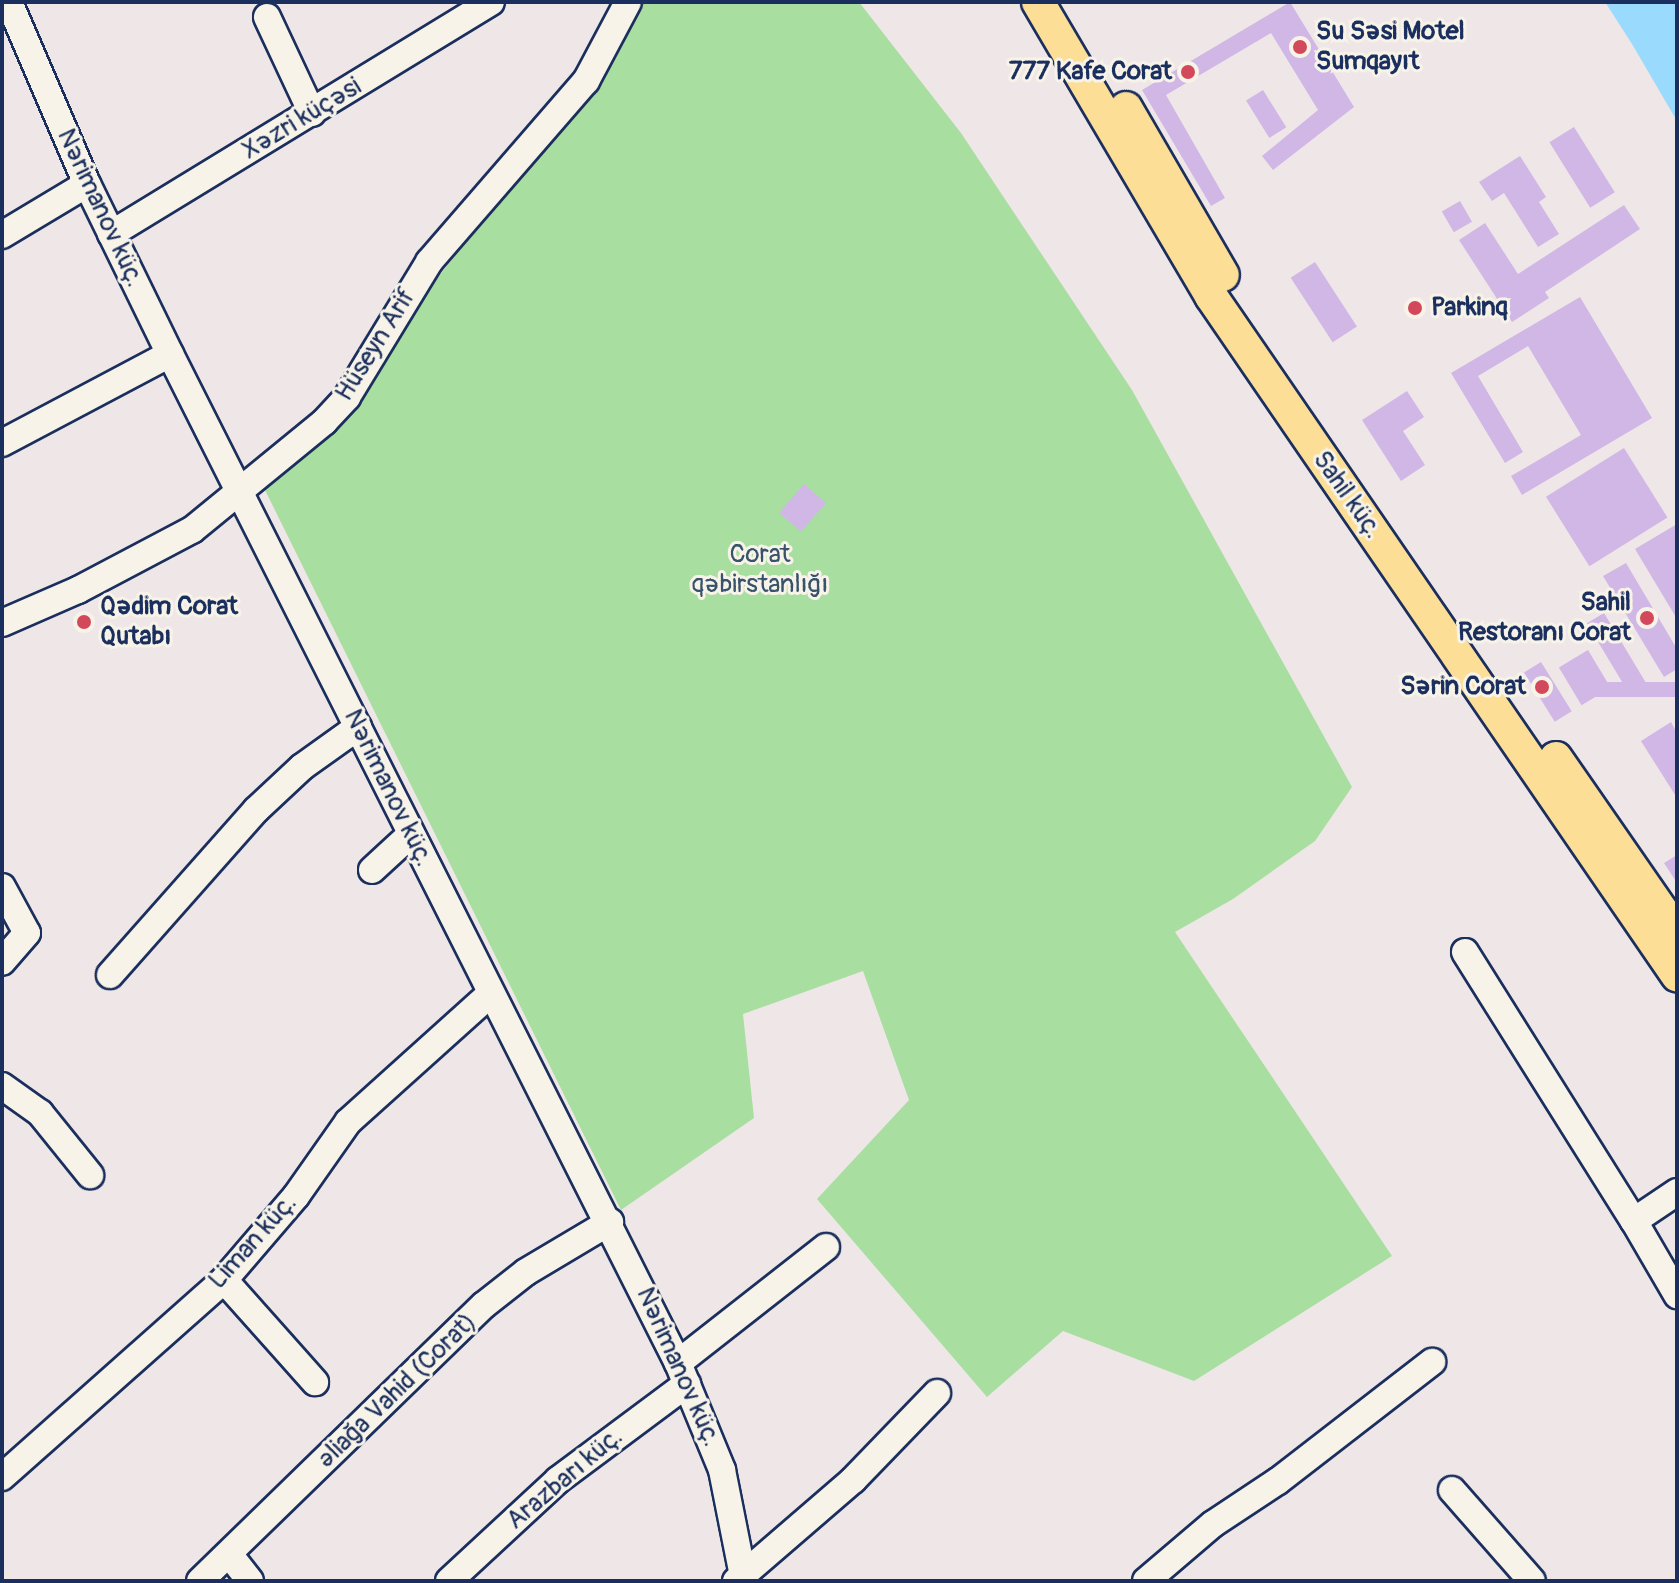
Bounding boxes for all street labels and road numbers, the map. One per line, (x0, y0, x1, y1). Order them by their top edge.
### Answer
street label: Xəzri küçəsi (237, 71, 367, 167)
street label: Nərimanov küç. (50, 124, 150, 292)
street label: Hüseyn Arif (329, 283, 423, 407)
street label: Sahil küç. (1306, 445, 1388, 545)
street label: Nərimanov küç. (337, 704, 439, 872)
street label: Liman küç. (202, 1188, 304, 1296)
street label: Nərimanov küç. (629, 1283, 727, 1451)
street label: Əliağa Vahid (Corat) (311, 1307, 483, 1475)
street label: Arazbarı küç. (501, 1421, 629, 1537)

